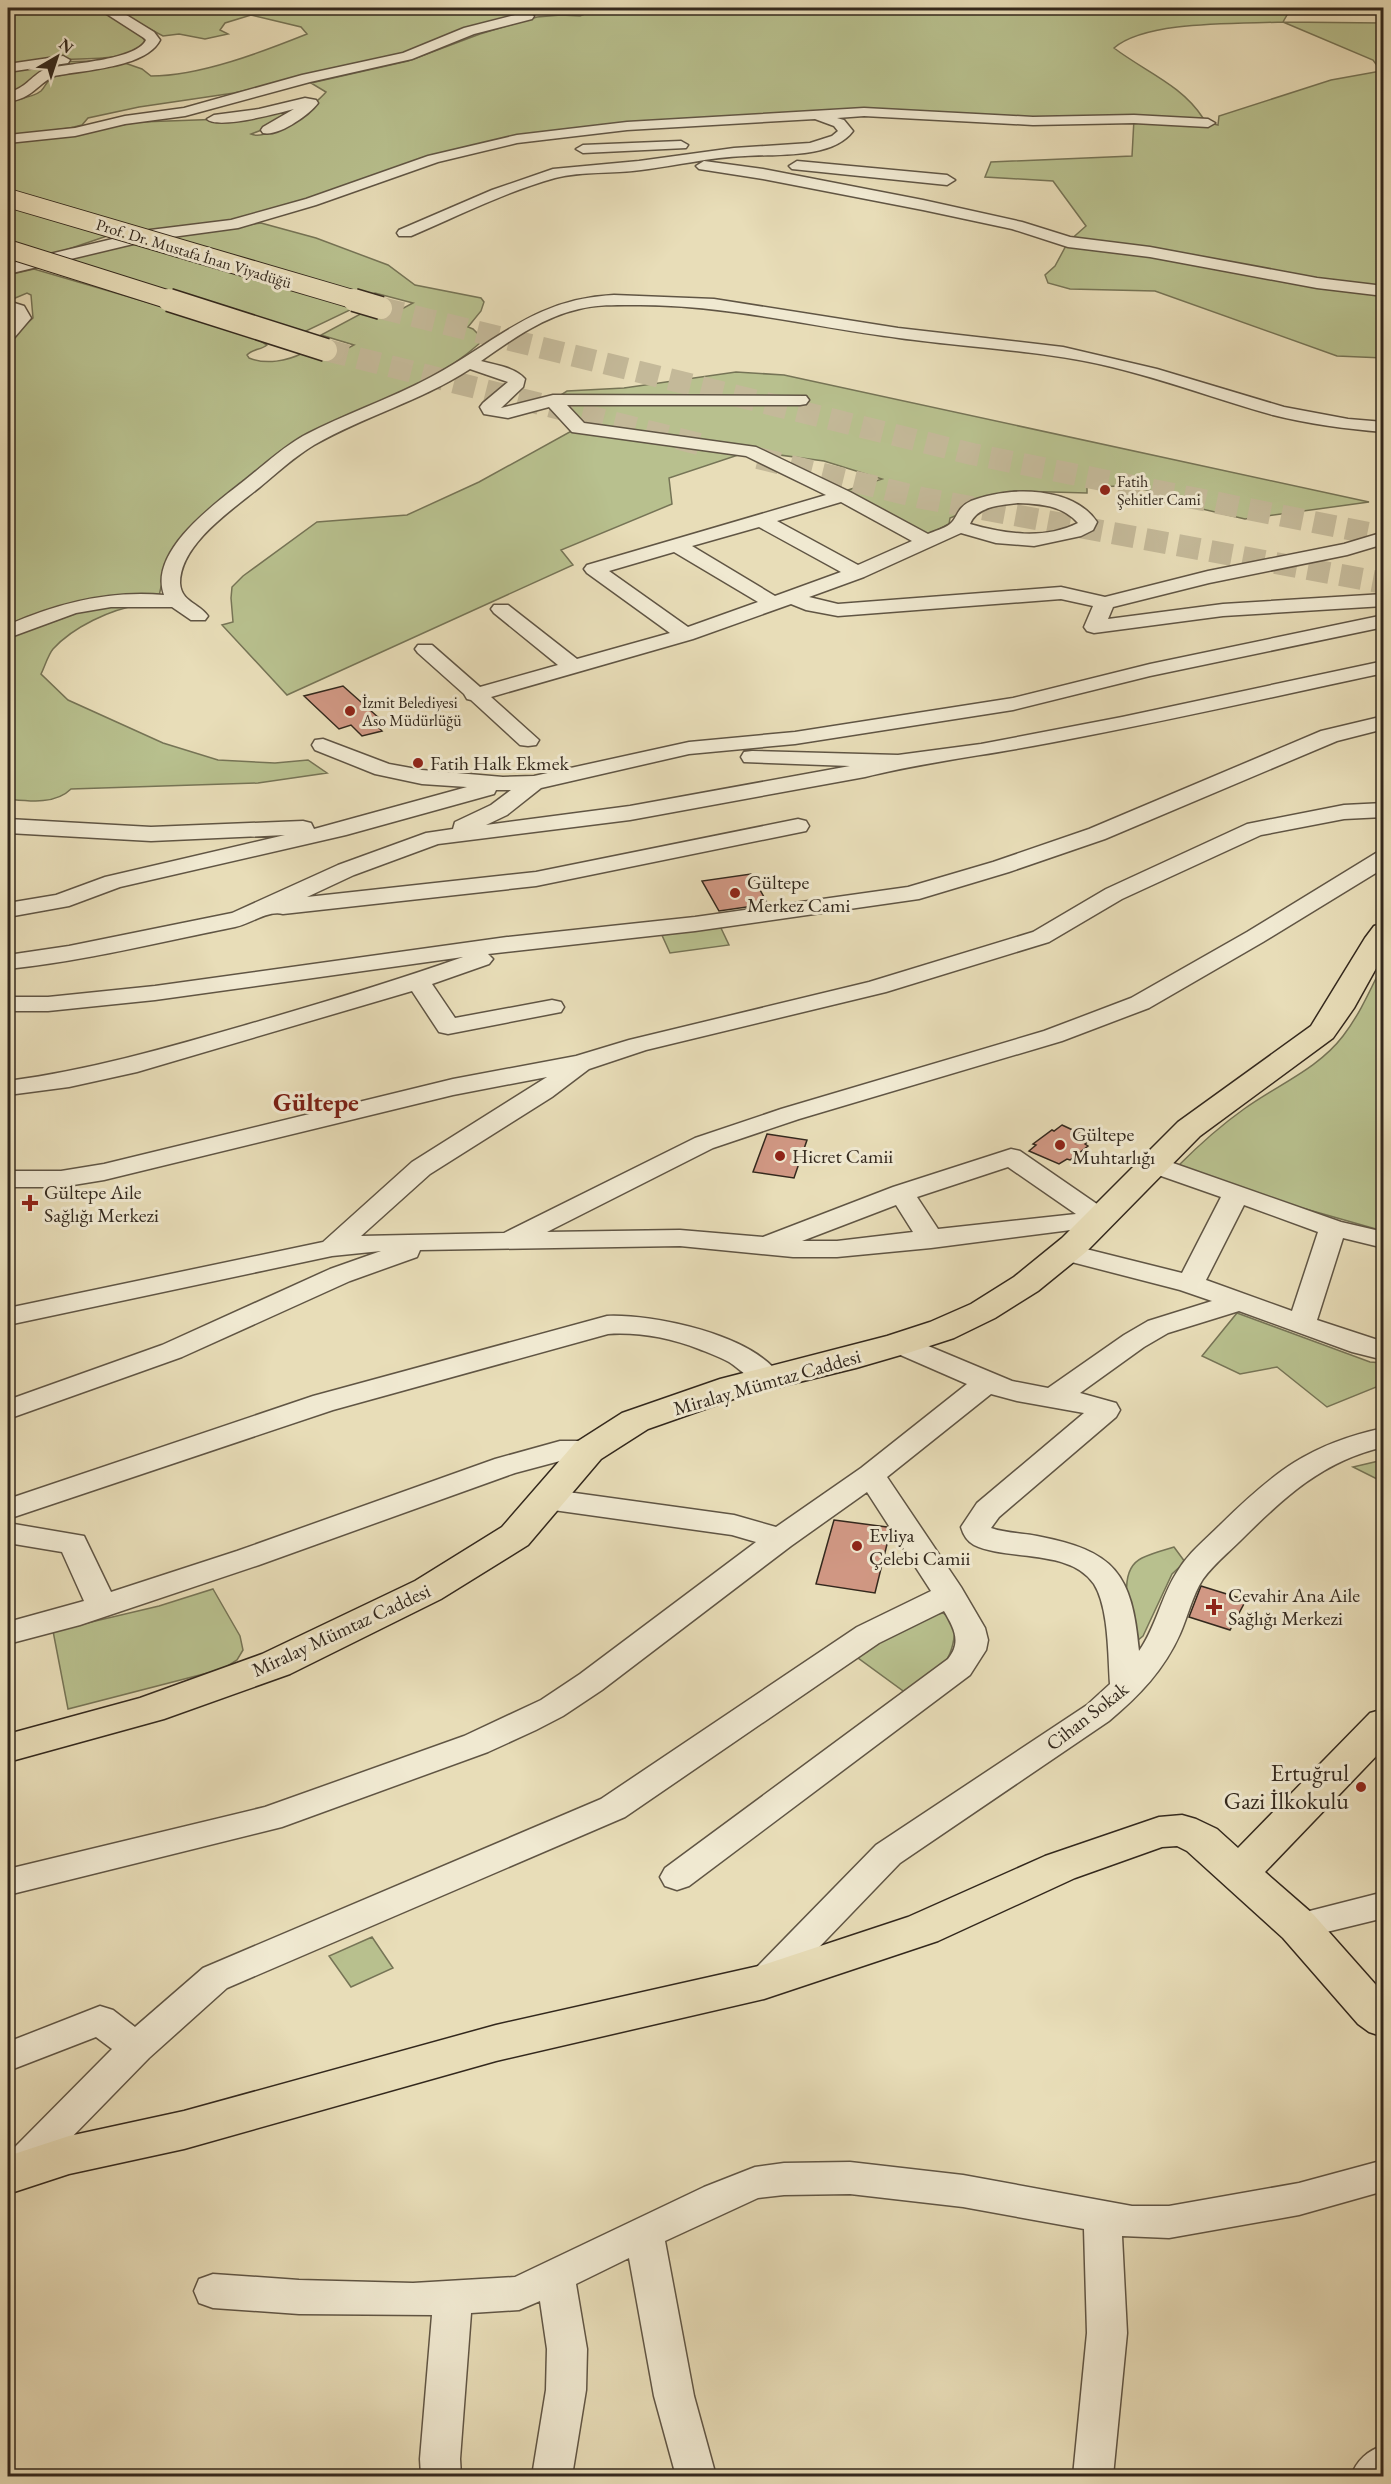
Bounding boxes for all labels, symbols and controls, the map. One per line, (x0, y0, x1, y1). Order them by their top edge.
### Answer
north arrow (27, 27, 87, 87)
text: N (54, 33, 78, 58)
street label: Prof. Dr. Mustafa İnan Viyadüğü (94, 214, 295, 293)
place label: Fatih Şehitler Cami (1117, 471, 1201, 510)
marker: Fatih Şehitler Cami (1098, 483, 1112, 497)
place label: İzmit Belediyesi Aso Müdürlüğü (361, 692, 462, 731)
marker: İzmit Belediyesi Aso Müdürlüğü (343, 704, 357, 718)
place label: Fatih Halk Ekmek (430, 750, 569, 776)
marker: Fatih Halk Ekmek (411, 756, 425, 770)
place label: Gültepe Merkez Cami (747, 869, 851, 918)
marker: Gültepe Merkez Cami (728, 886, 742, 900)
district label: Gültepe (273, 1085, 359, 1119)
place label: Gültepe Muhtarlığı (1072, 1121, 1155, 1170)
marker: Gültepe Muhtarlığı (1053, 1138, 1067, 1152)
place label: Hicret Camii (792, 1143, 893, 1169)
marker: Hicret Camii (773, 1149, 787, 1163)
place label: Gültepe Aile Sağlığı Merkezi (44, 1179, 159, 1228)
marker: Gültepe Aile Sağlığı Merkezi (21, 1194, 39, 1212)
street label: Miralay Mümtaz Caddesi (670, 1343, 864, 1421)
place label: Evliya Çelebi Camii (869, 1522, 970, 1571)
marker: Evliya Çelebi Camii (850, 1539, 864, 1553)
street label: Miralay Mümtaz Caddesi (248, 1577, 435, 1683)
place label: Cevahir Ana Aile Sağlığı Merkezi (1228, 1582, 1360, 1631)
marker: Cevahir Ana Aile Sağlığı Merkezi (1205, 1598, 1223, 1616)
street label: Cihan Sokak (1041, 1675, 1134, 1756)
place label: Ertuğrul Gazi İlkokulu (1224, 1757, 1349, 1816)
marker: Ertuğrul Gazi İlkokulu (1354, 1780, 1368, 1794)

